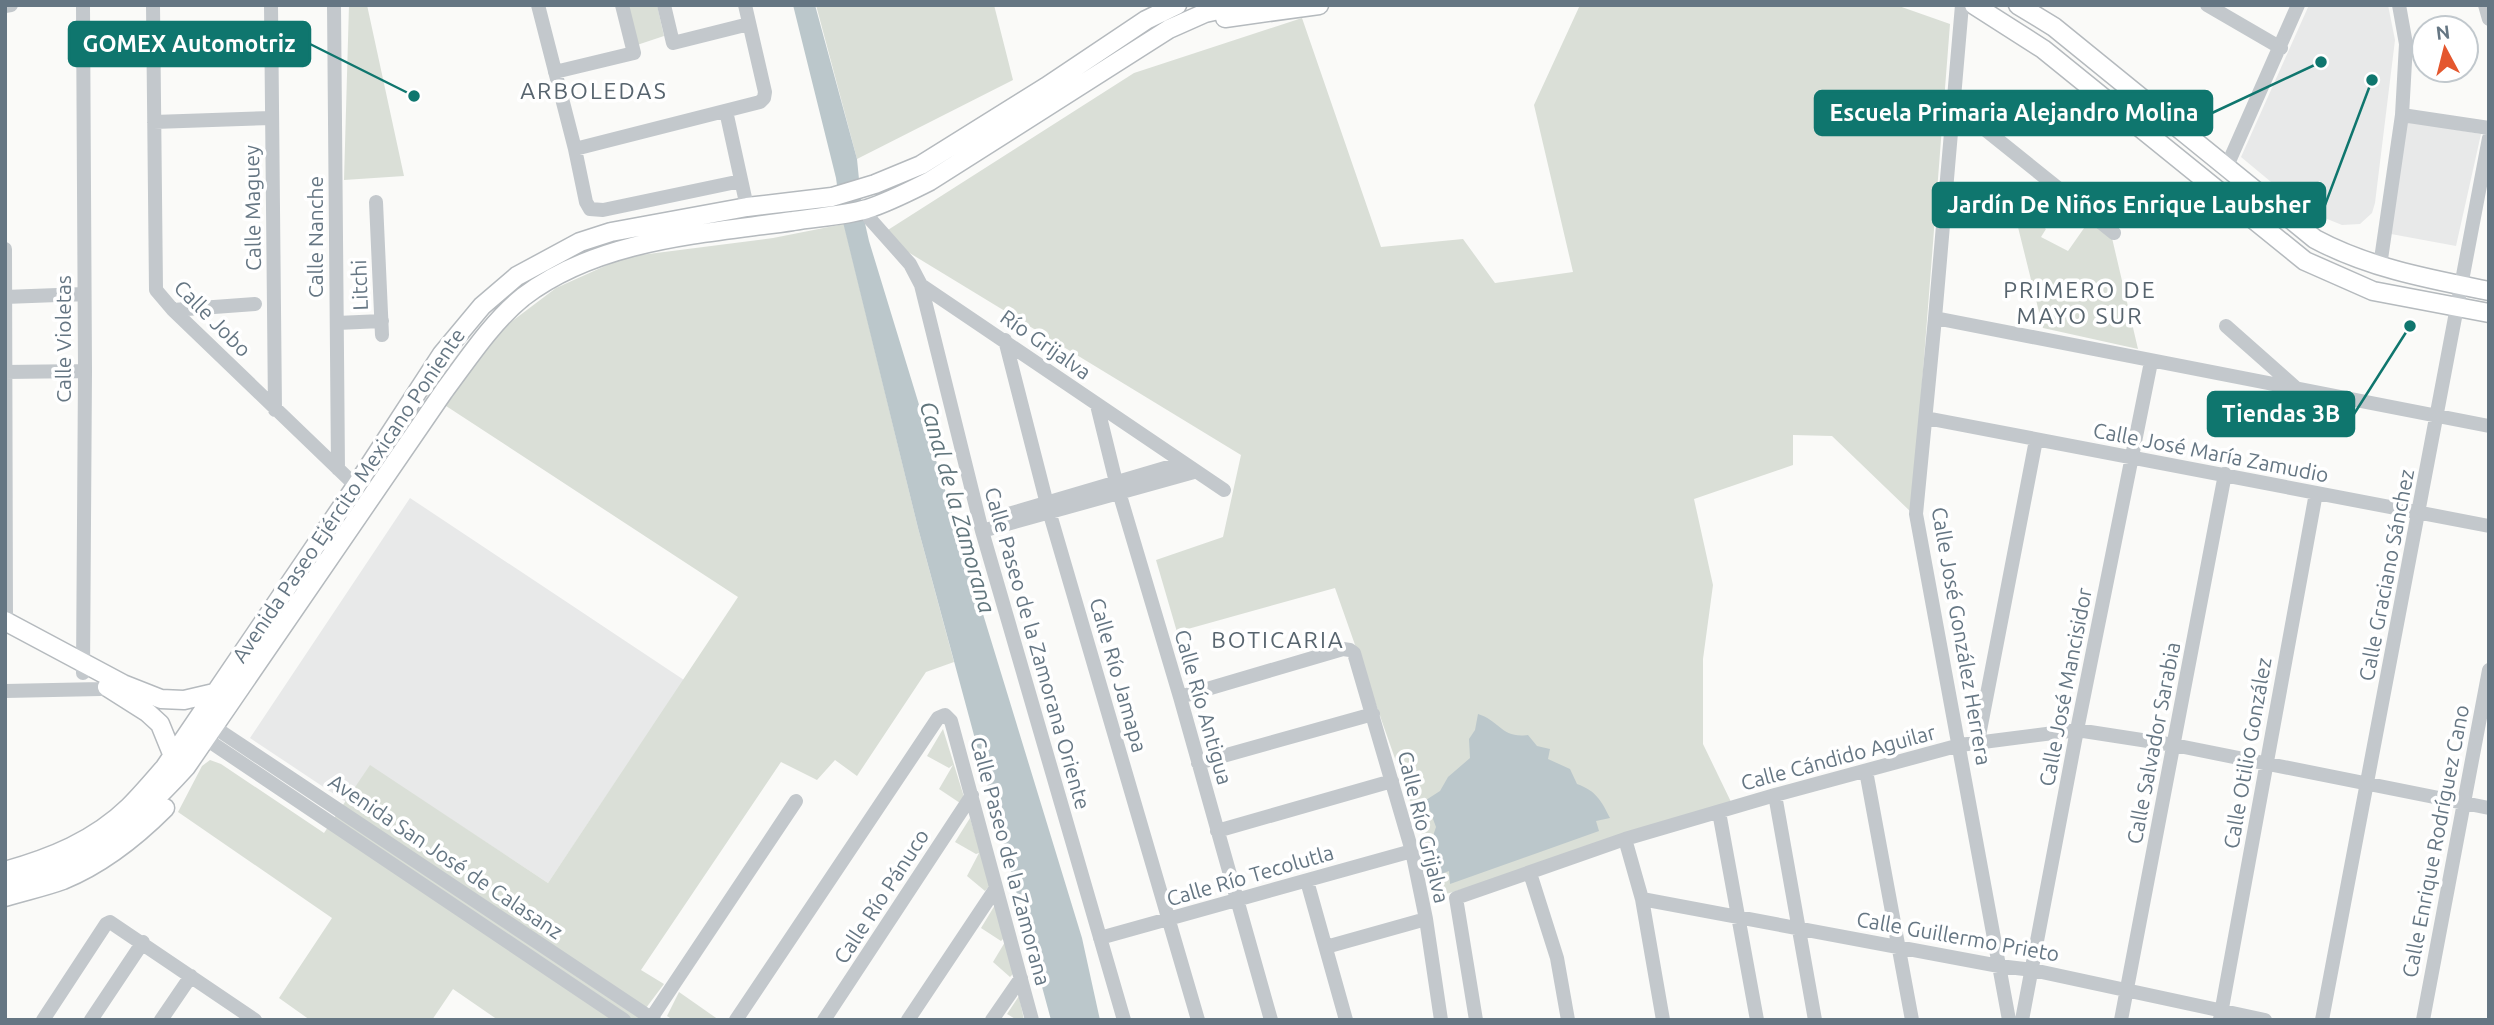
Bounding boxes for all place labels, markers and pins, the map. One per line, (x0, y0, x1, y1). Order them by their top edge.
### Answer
callout: GOMEX Automotriz (69, 22, 310, 66)
callout: Escuela Primaria Alejandro Molina (1815, 91, 2212, 135)
callout: Jardín De Niños Enrique Laubsher (1933, 183, 2325, 227)
callout: Tiendas 3B (2208, 392, 2354, 436)

